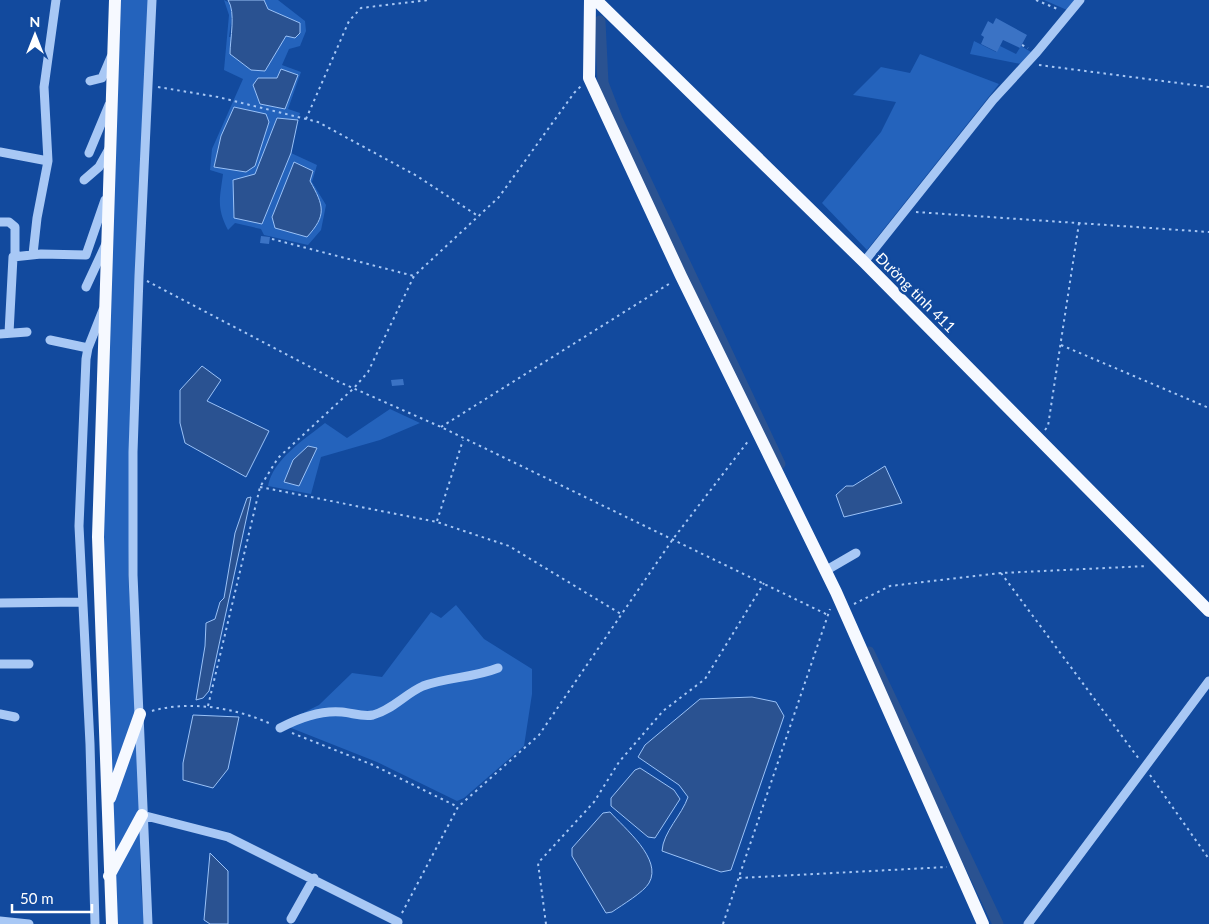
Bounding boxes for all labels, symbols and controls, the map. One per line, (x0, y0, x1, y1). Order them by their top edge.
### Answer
north arrow (10, 10, 60, 60)
text: N (30, 13, 40, 30)
street label: Đường tỉnh 411 (872, 248, 960, 336)
scale bar (12, 882, 92, 914)
text: 50 m (20, 889, 54, 907)

